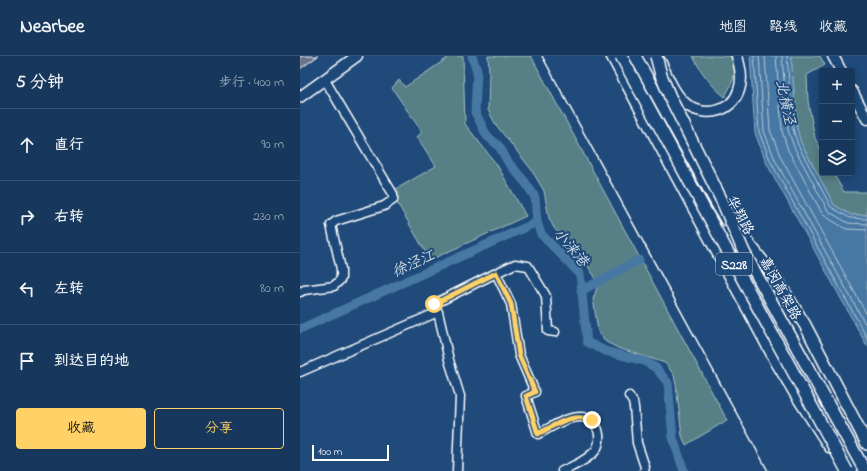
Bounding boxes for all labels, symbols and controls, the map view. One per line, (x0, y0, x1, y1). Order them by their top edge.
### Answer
text: Nearbee (20, 14, 85, 41)
text: 地图 (719, 17, 747, 38)
text: 路线 (769, 17, 797, 38)
text: 收藏 (819, 17, 847, 38)
map controls (819, 68, 855, 176)
button: + (819, 68, 855, 104)
text: 5 分钟 (16, 70, 64, 95)
text: 步行 · 400 m (219, 73, 284, 92)
water label: 北横泾 (770, 78, 801, 127)
button: − (819, 104, 855, 140)
icon: ahead (16, 134, 38, 156)
text: 直行 (54, 134, 84, 156)
text: 90 m (261, 135, 284, 154)
button: layers (819, 140, 855, 176)
street label: 华翔路 (721, 192, 759, 239)
icon: right (16, 206, 38, 228)
text: 右转 (54, 206, 84, 228)
text: 230 m (253, 207, 284, 226)
water label: 小涞港 (547, 223, 595, 273)
water label: 徐泾江 (388, 244, 439, 283)
road number: S228 (716, 253, 752, 275)
street label: 嘉闵高架路 (754, 253, 806, 324)
icon: left (16, 278, 38, 300)
text: 左转 (54, 278, 84, 300)
text: 80 m (260, 279, 284, 298)
route start (425, 295, 443, 313)
icon: arrive (16, 350, 38, 372)
text: 到达目的地 (54, 350, 129, 372)
button: 收藏 (16, 408, 146, 449)
button: 分享 (154, 408, 284, 449)
route end (583, 411, 601, 429)
scale bar (312, 443, 389, 462)
text: 100 m (318, 444, 342, 460)

